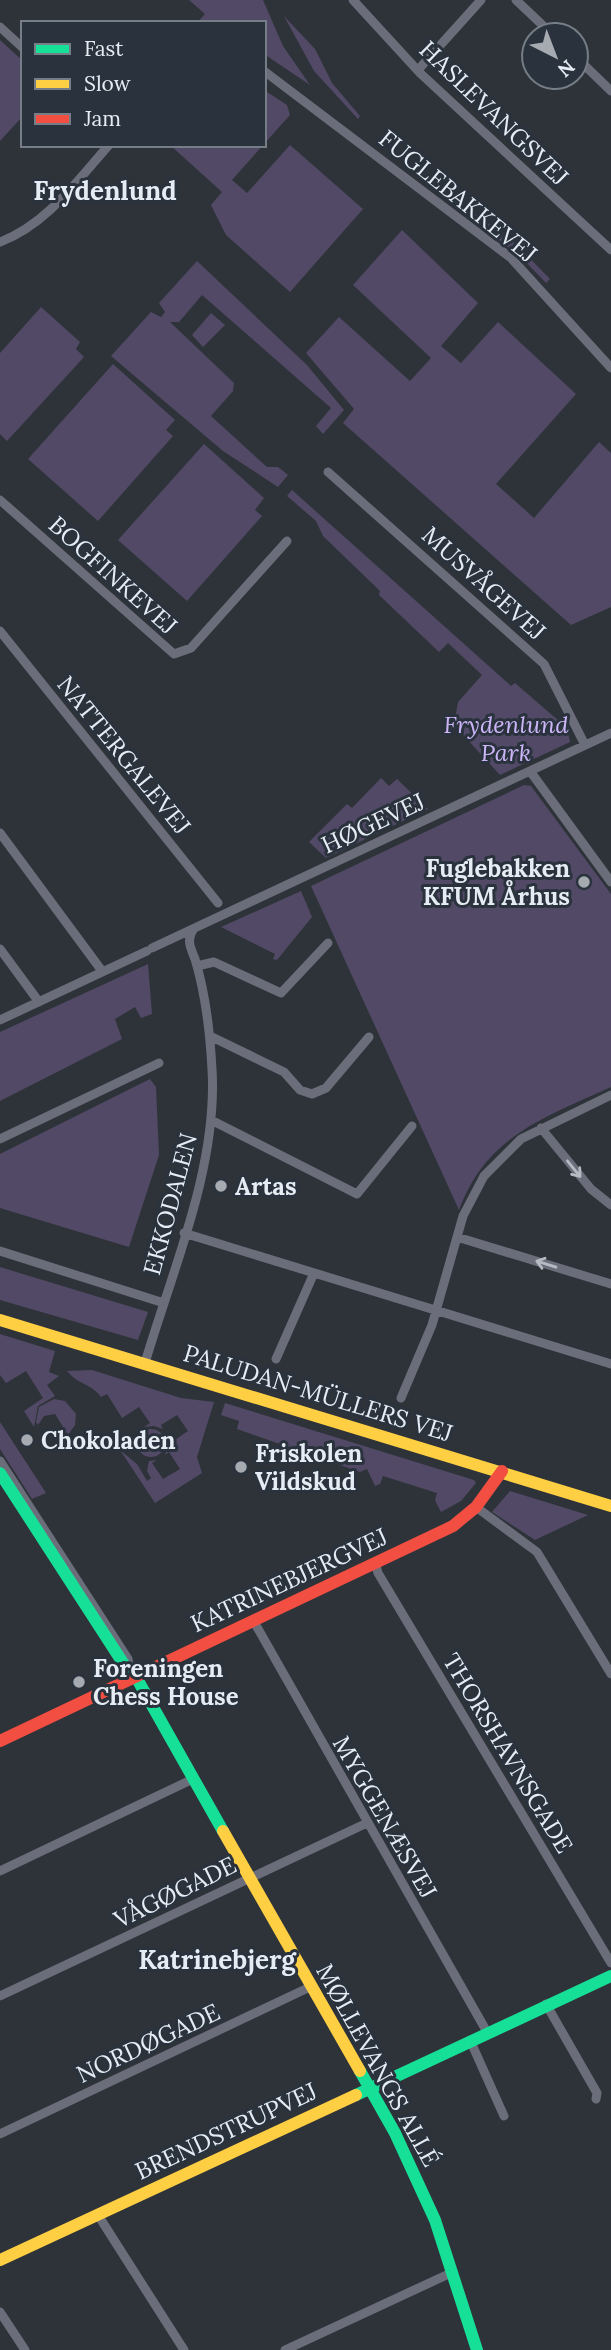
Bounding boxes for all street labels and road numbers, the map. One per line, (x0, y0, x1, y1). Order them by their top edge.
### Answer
street label: HASLEVANGSVEJ (414, 35, 574, 191)
street label: FUGLEBAKKEVEJ (373, 123, 543, 269)
street label: BOGFINKEVEJ (42, 509, 184, 641)
street label: MUSVÅGEVEJ (416, 519, 552, 647)
street label: NATTERGALEVEJ (51, 669, 197, 841)
street label: HØGEVEJ (316, 786, 430, 860)
street label: EKKODALEN (136, 1130, 204, 1278)
street label: PALUDAN-MÜLLERS VEJ (180, 1337, 456, 1449)
street label: KATRINEBJERGVEJ (186, 1521, 392, 1639)
street label: THORSHAVNSGADE (436, 1647, 580, 1859)
street label: MYGGENÆSVEJ (326, 1730, 444, 1904)
street label: VÅGØGADE (108, 1849, 241, 1935)
street label: MØLLEVANGS ALLÉ (309, 1958, 447, 2172)
street label: NORDØGADE (71, 1996, 225, 2090)
street label: BRENDSTRUPVEJ (130, 2075, 322, 2187)

